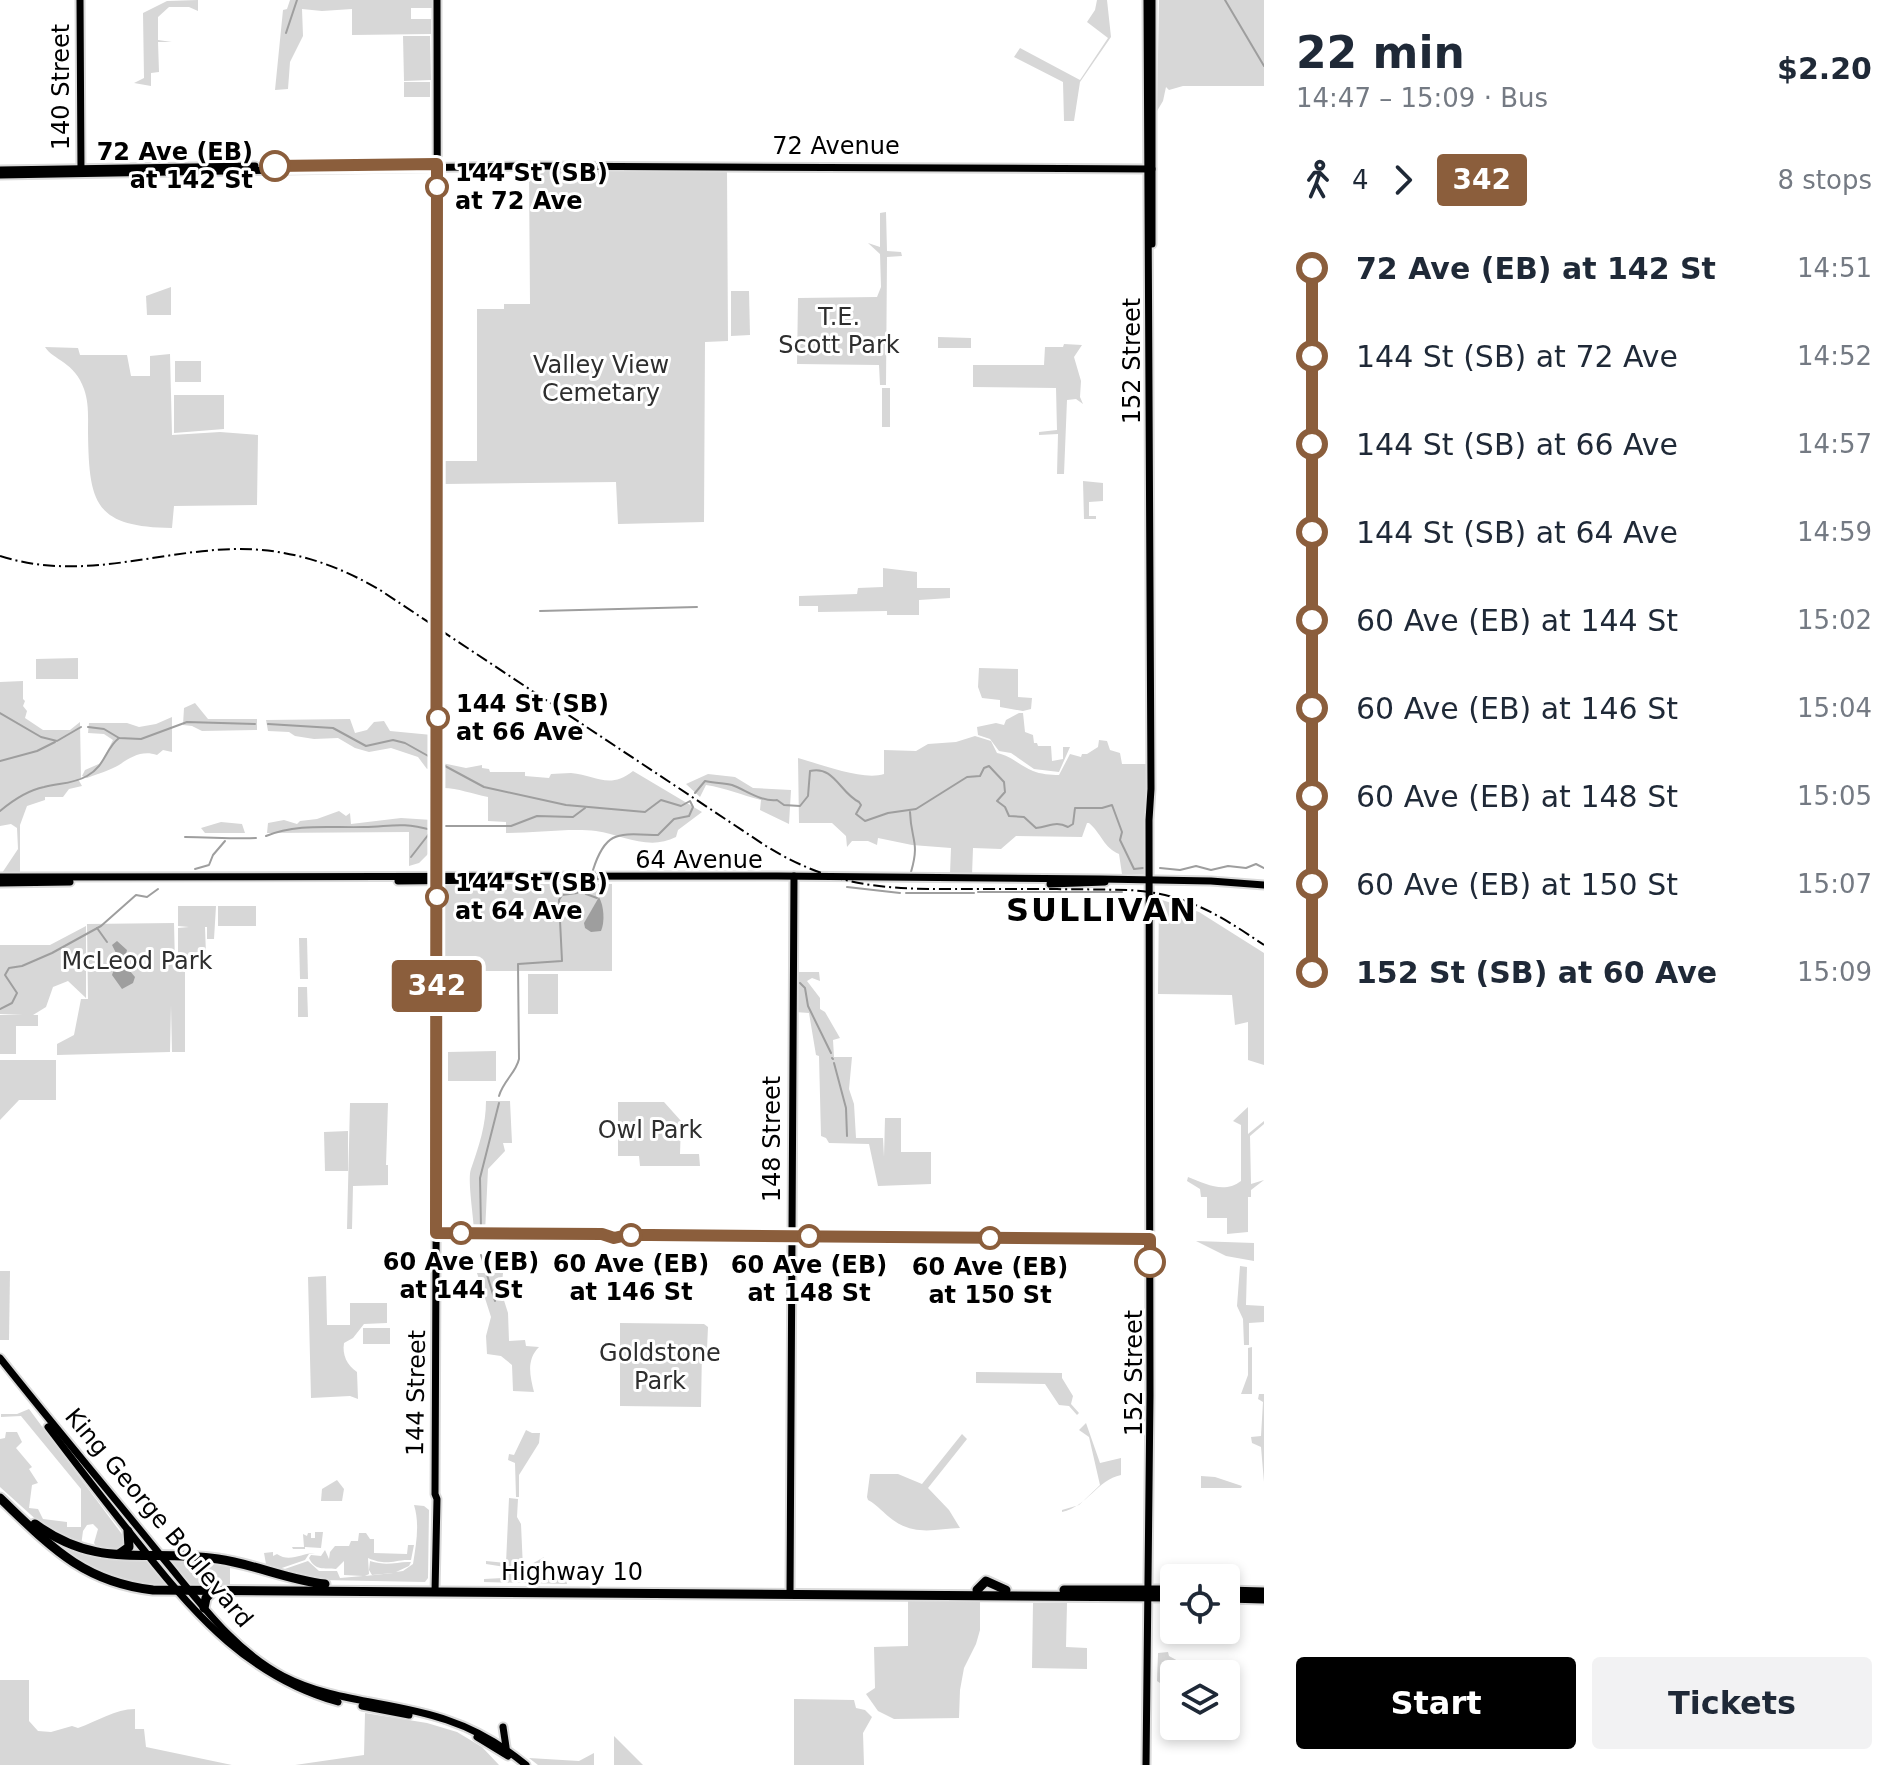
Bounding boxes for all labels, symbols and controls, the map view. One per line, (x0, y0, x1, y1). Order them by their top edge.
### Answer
street label: 140 Street (47, 24, 75, 150)
text: 22 min (1296, 27, 1465, 78)
text: $2.20 (1777, 51, 1872, 86)
text: 14:47 – 15:09 · Bus (1296, 83, 1548, 113)
street label: 72 Avenue (772, 132, 900, 160)
place label: 72 Ave (EB) at 142 St (97, 138, 253, 194)
marker: 72 Ave (EB) at 142 St (260, 151, 290, 181)
icon: walk (1296, 158, 1340, 202)
icon: forward (1381, 158, 1425, 202)
place label: 144 St (SB) at 72 Ave (455, 159, 608, 215)
text: 342 (1453, 163, 1511, 196)
text: 4 (1352, 165, 1369, 195)
text: 8 stops (1777, 165, 1872, 195)
marker: 144 St (SB) at 72 Ave (426, 176, 448, 198)
text: 72 Ave (EB) at 142 St (1356, 251, 1716, 286)
text: 14:51 (1797, 253, 1872, 283)
street label: 152 Street (1118, 298, 1146, 424)
park label: T.E. Scott Park (778, 303, 900, 359)
text: 144 St (SB) at 72 Ave (1356, 339, 1678, 374)
text: 14:52 (1797, 341, 1872, 371)
park label: Valley View Cemetary (533, 351, 669, 407)
text: 144 St (SB) at 66 Ave (1356, 427, 1678, 462)
text: 14:57 (1797, 429, 1872, 459)
text: 144 St (SB) at 64 Ave (1356, 515, 1678, 550)
text: 14:59 (1797, 517, 1872, 547)
text: 60 Ave (EB) at 144 St (1356, 603, 1678, 638)
text: 15:02 (1797, 605, 1872, 635)
place label: 144 St (SB) at 66 Ave (456, 690, 609, 746)
text: 60 Ave (EB) at 146 St (1356, 691, 1678, 726)
text: 15:04 (1797, 693, 1872, 723)
marker: 144 St (SB) at 66 Ave (427, 707, 449, 729)
text: 60 Ave (EB) at 148 St (1356, 779, 1678, 814)
text: 15:05 (1797, 781, 1872, 811)
street label: 64 Avenue (635, 846, 763, 874)
text: 60 Ave (EB) at 150 St (1356, 867, 1678, 902)
place label: 144 St (SB) at 64 Ave (455, 869, 608, 925)
text: 15:07 (1797, 869, 1872, 899)
marker: 144 St (SB) at 64 Ave (426, 886, 448, 908)
district label: SULLIVAN (1006, 891, 1198, 929)
park label: McLeod Park (61, 947, 213, 975)
text: 152 St (SB) at 60 Ave (1356, 955, 1717, 990)
text: 15:09 (1797, 957, 1872, 987)
line badge: 342 (391, 960, 483, 1012)
text: 342 (408, 969, 466, 1002)
street label: 148 Street (758, 1076, 786, 1202)
park label: Owl Park (598, 1116, 702, 1144)
marker: 60 Ave (EB) at 144 St (450, 1222, 472, 1244)
marker: 60 Ave (EB) at 146 St (620, 1224, 642, 1246)
marker: 60 Ave (EB) at 148 St (798, 1225, 820, 1247)
marker: 60 Ave (EB) at 150 St (979, 1227, 1001, 1249)
unlabelled marker (1135, 1247, 1165, 1277)
place label: 60 Ave (EB) at 144 St (383, 1248, 539, 1304)
place label: 60 Ave (EB) at 146 St (553, 1250, 709, 1306)
place label: 60 Ave (EB) at 148 St (731, 1251, 887, 1307)
place label: 60 Ave (EB) at 150 St (912, 1253, 1068, 1309)
street label: 152 Street (1120, 1310, 1148, 1436)
street label: 144 Street (401, 1330, 431, 1456)
park label: Goldstone Park (599, 1339, 721, 1395)
street label: King George Boulevard (59, 1403, 259, 1633)
street label: Highway 10 (501, 1558, 643, 1586)
map controls (1160, 1564, 1240, 1740)
button: locate (1160, 1564, 1240, 1644)
button: Start (1296, 1657, 1576, 1749)
button: Tickets (1592, 1657, 1872, 1749)
button: layers (1160, 1660, 1240, 1740)

